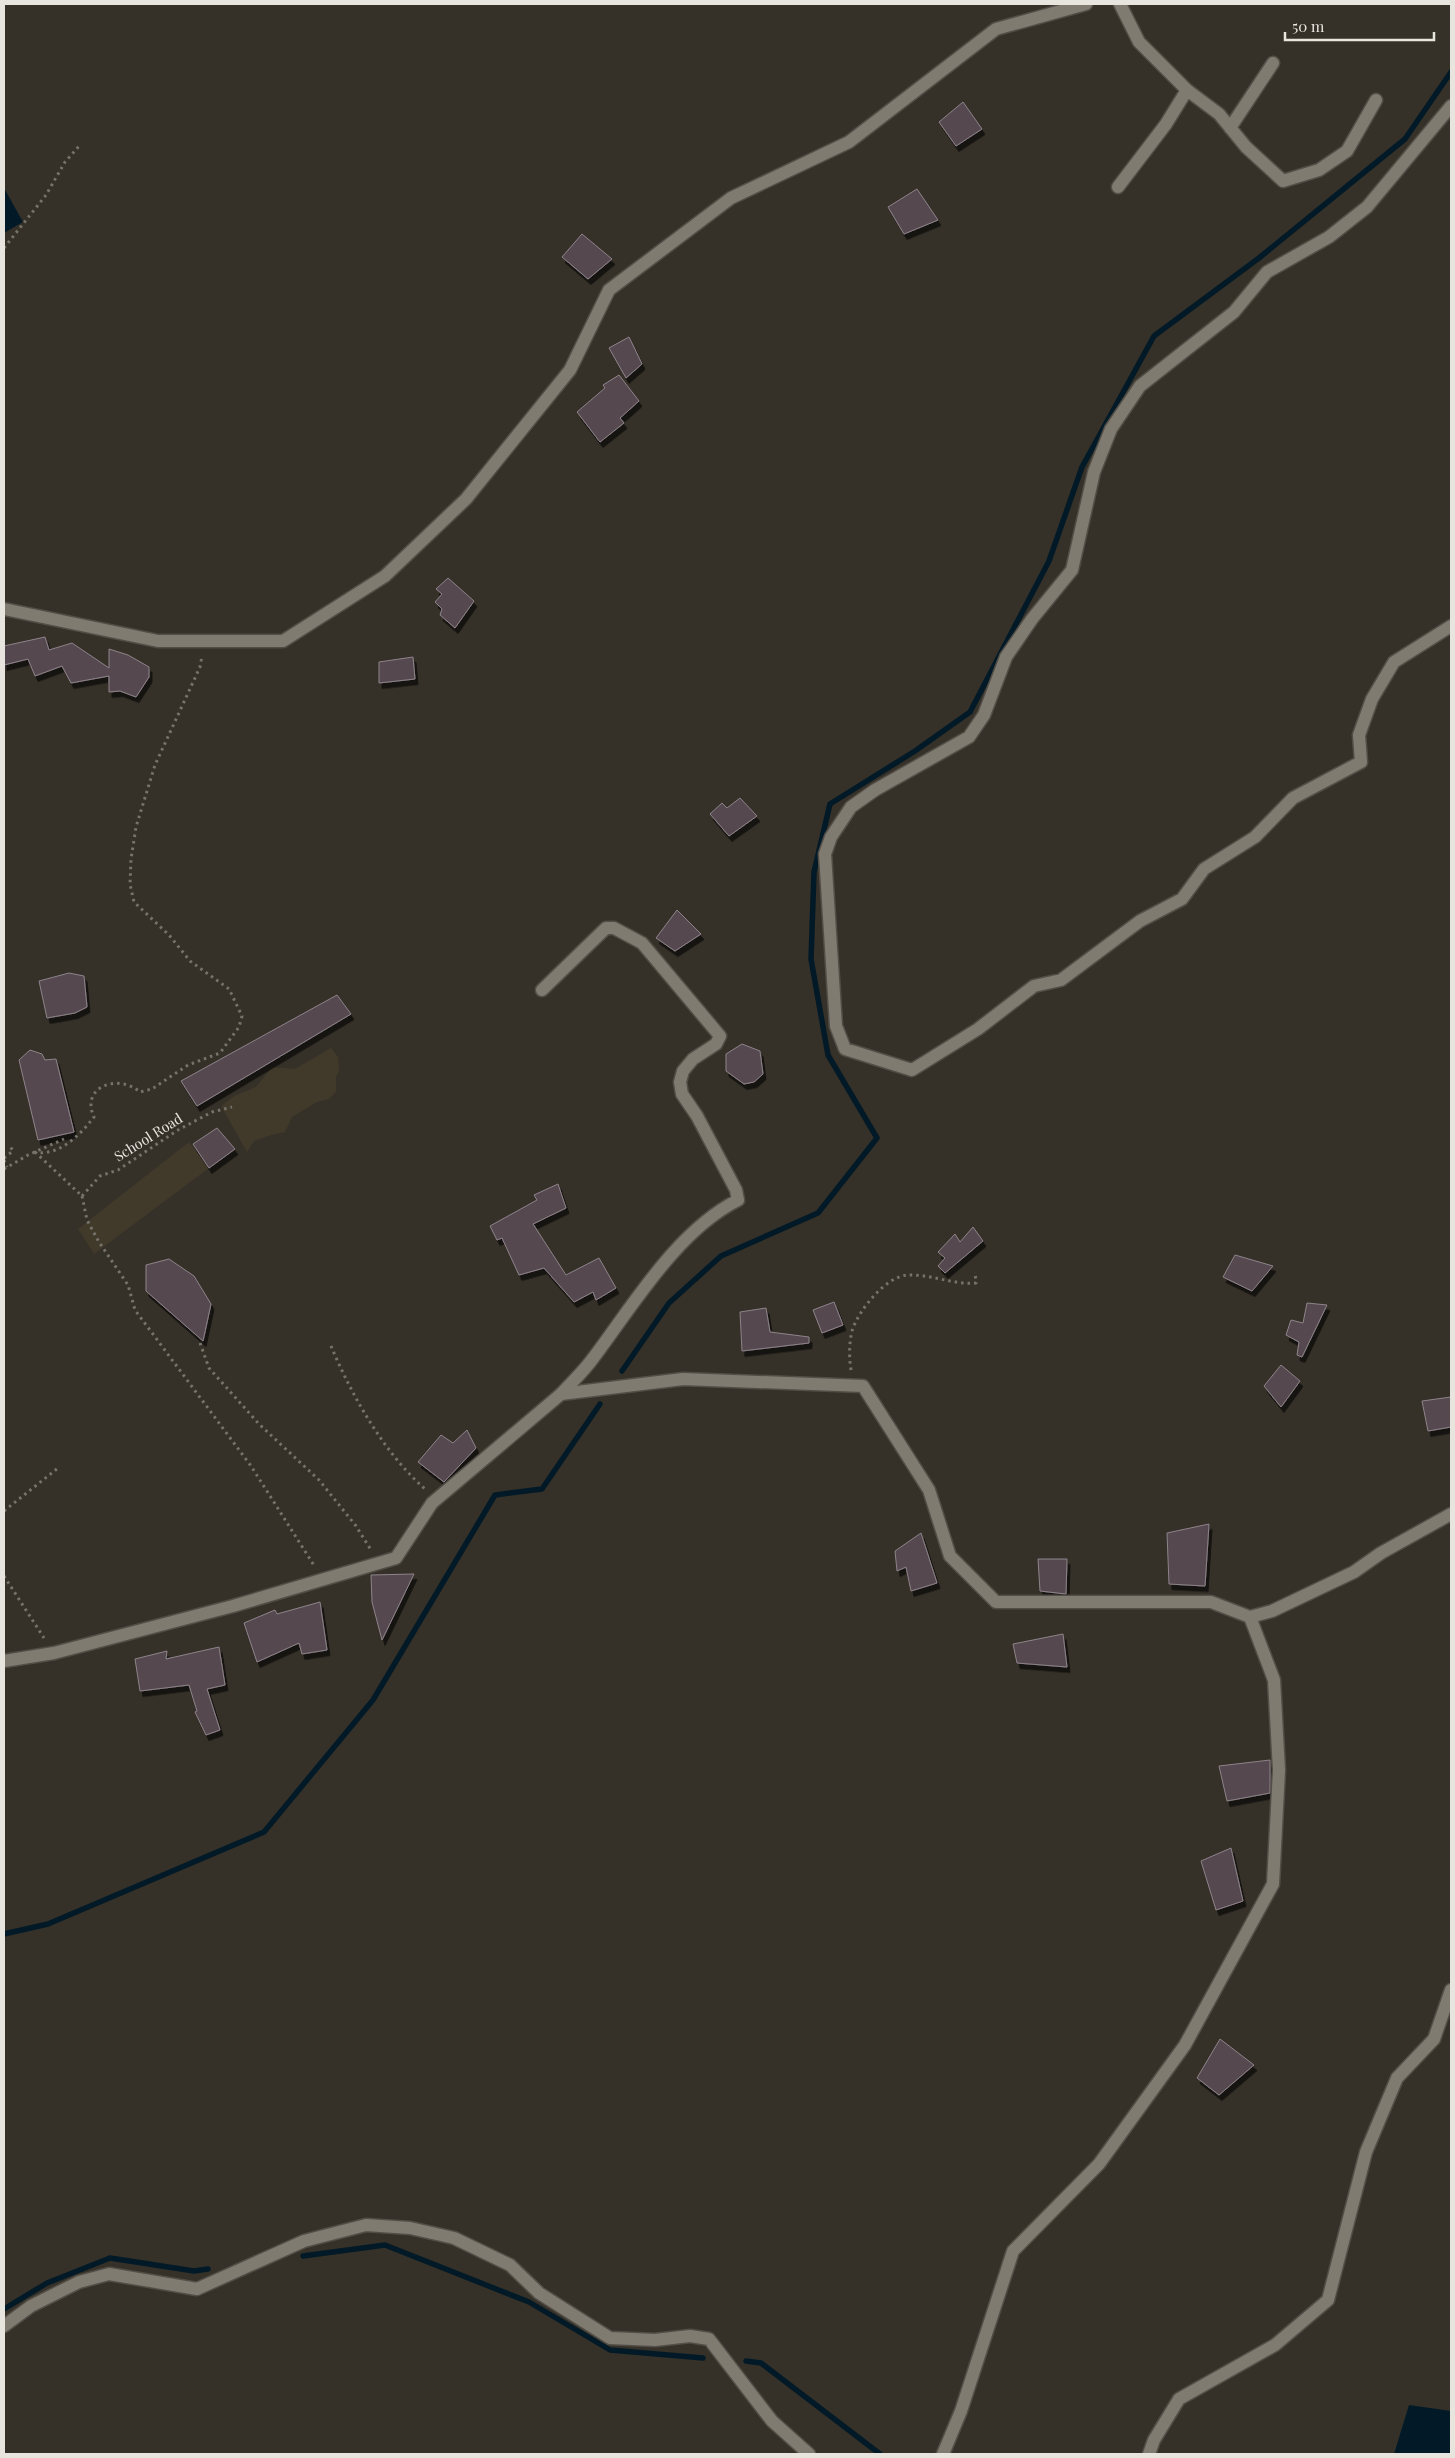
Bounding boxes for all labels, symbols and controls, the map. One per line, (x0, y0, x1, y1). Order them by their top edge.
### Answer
scale bar (1285, 10, 1434, 42)
text: 50 m (1292, 16, 1325, 36)
street label: School Road (110, 1109, 186, 1165)

